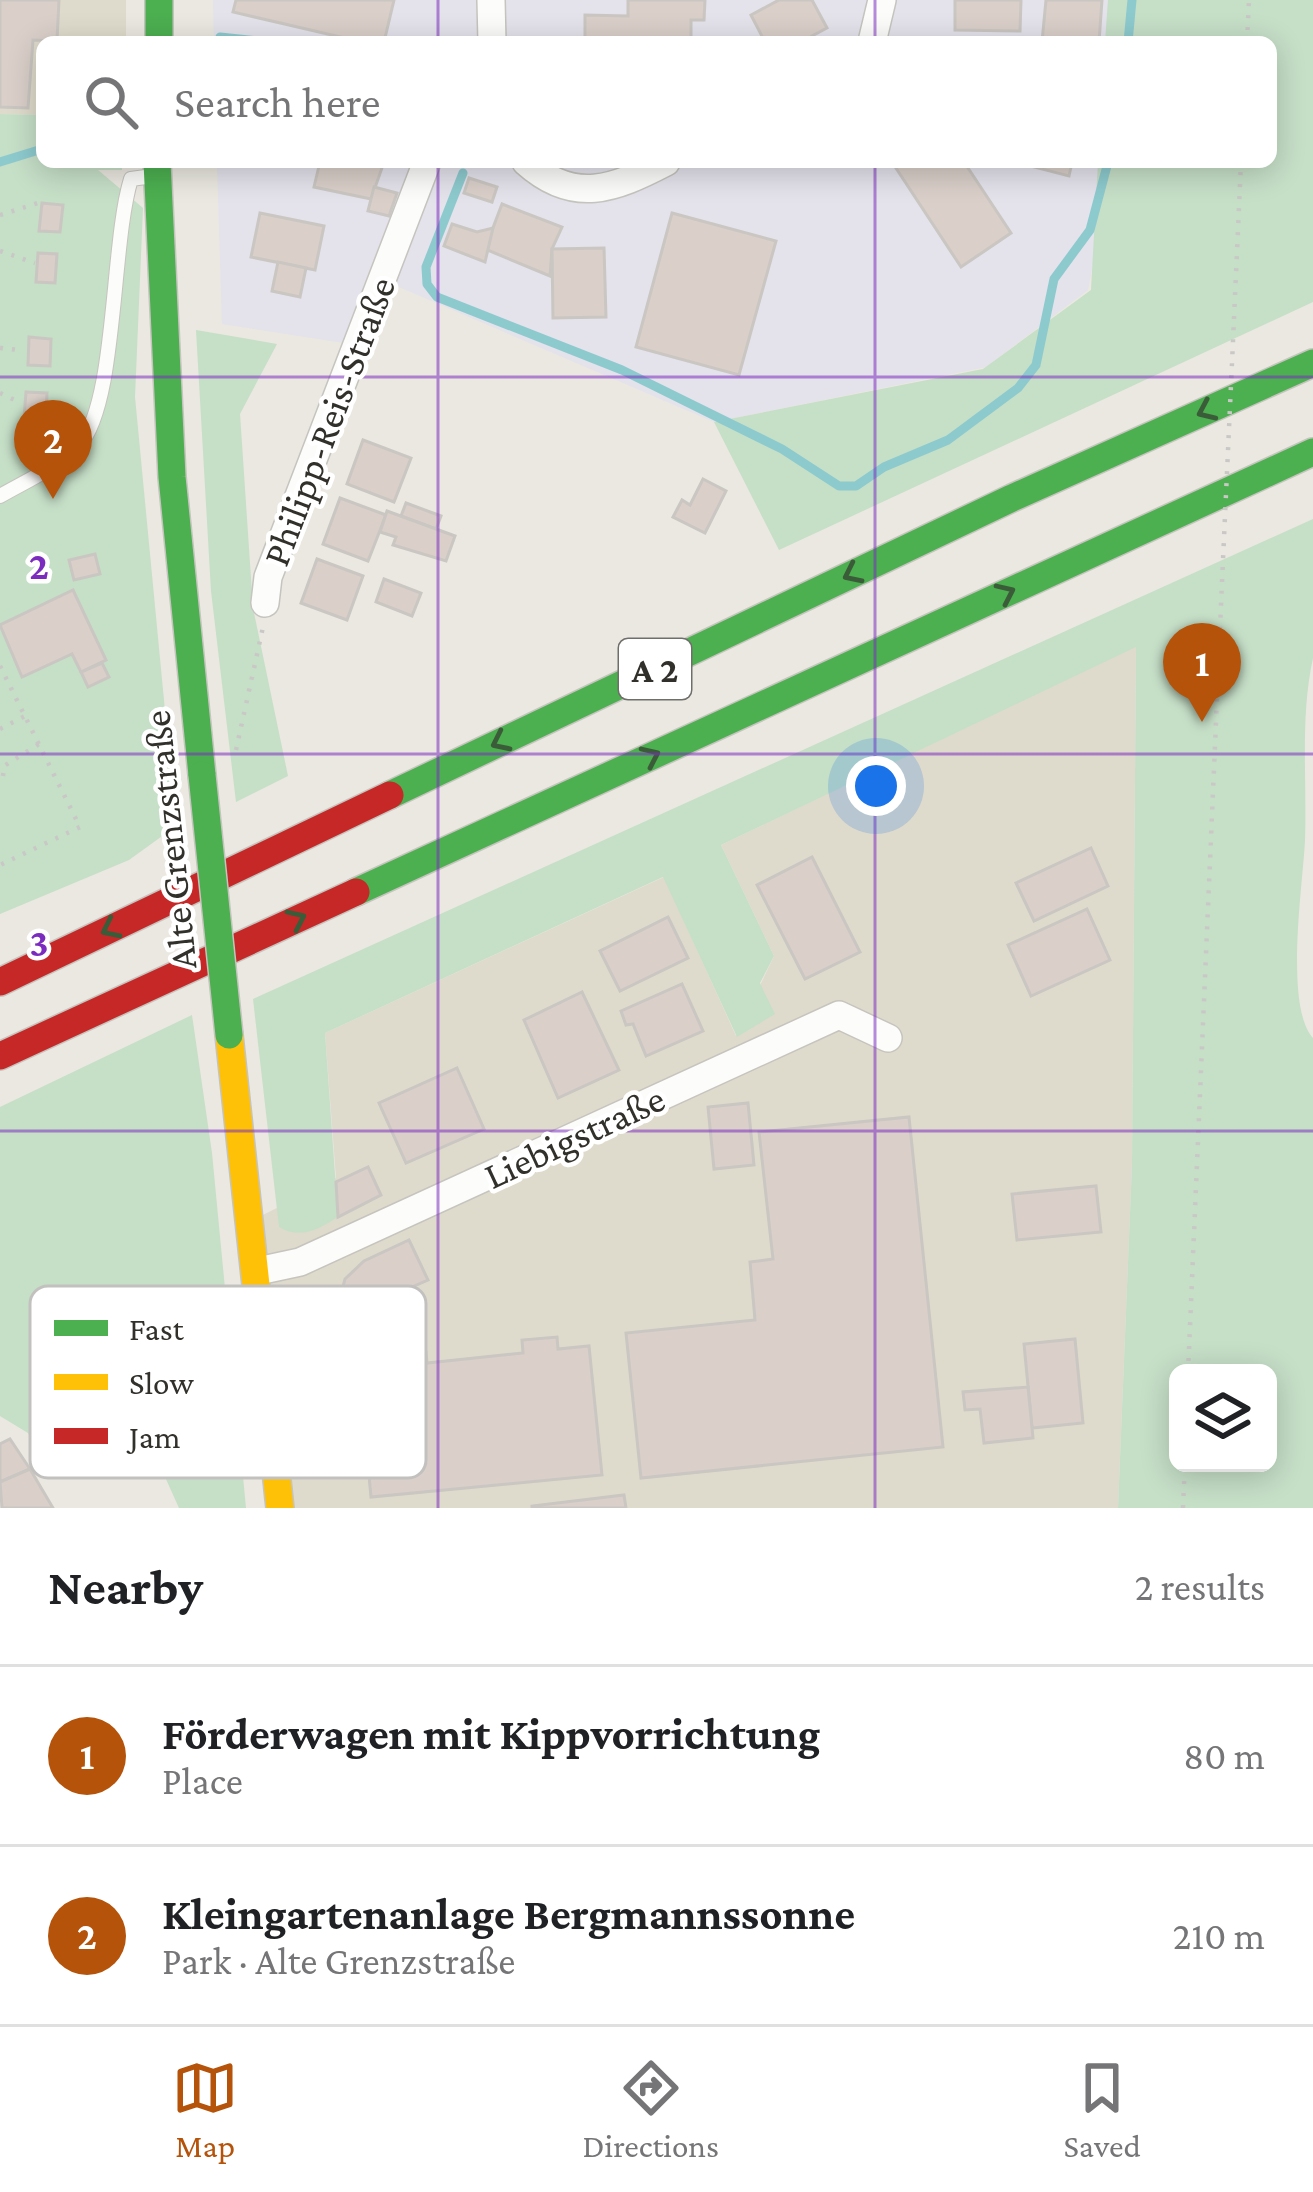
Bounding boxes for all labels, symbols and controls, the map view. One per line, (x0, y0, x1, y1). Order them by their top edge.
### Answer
search box (36, 36, 1277, 168)
icon: search (78, 69, 144, 135)
text: Search here (174, 77, 381, 127)
street label: Philipp-Reis-Straße (254, 271, 404, 572)
one-way arrow (1197, 396, 1218, 420)
pin: 2 (14, 400, 92, 499)
text: 2 (29, 544, 49, 587)
one-way arrow (843, 560, 864, 583)
one-way arrow (994, 584, 1015, 608)
pin: 1 (1163, 623, 1241, 722)
road number: A 2 (619, 639, 691, 699)
street label: Alte Grenzstraße (135, 708, 204, 972)
one-way arrow (491, 728, 512, 752)
one-way arrow (639, 747, 660, 771)
your location (846, 756, 906, 816)
one-way arrow (285, 910, 306, 934)
one-way arrow (101, 915, 123, 938)
text: 3 (29, 921, 49, 964)
street label: Liebigstraße (477, 1076, 672, 1198)
legend (30, 1286, 426, 1478)
text: Fast (129, 1310, 185, 1347)
text: Slow (129, 1364, 194, 1401)
map controls (1169, 1364, 1277, 1472)
button: layers (1169, 1364, 1277, 1472)
text: Jam (126, 1418, 181, 1455)
text: Nearby (48, 1558, 203, 1615)
text: 2 results (1135, 1565, 1265, 1608)
text: Förderwagen mit Kippvorrichtung (162, 1709, 820, 1759)
text: 1 (80, 1734, 94, 1777)
text: 80 m (1183, 1734, 1265, 1777)
text: Place (162, 1759, 243, 1802)
text: Kleingartenanlage Bergmannssonne (162, 1889, 855, 1939)
text: 2 (77, 1914, 97, 1957)
text: 210 m (1173, 1914, 1265, 1957)
text: Park · Alte Grenzstraße (162, 1939, 515, 1982)
tab: Map (172, 2055, 238, 2164)
tab: Directions (583, 2055, 719, 2164)
tab: Saved (1063, 2055, 1141, 2164)

